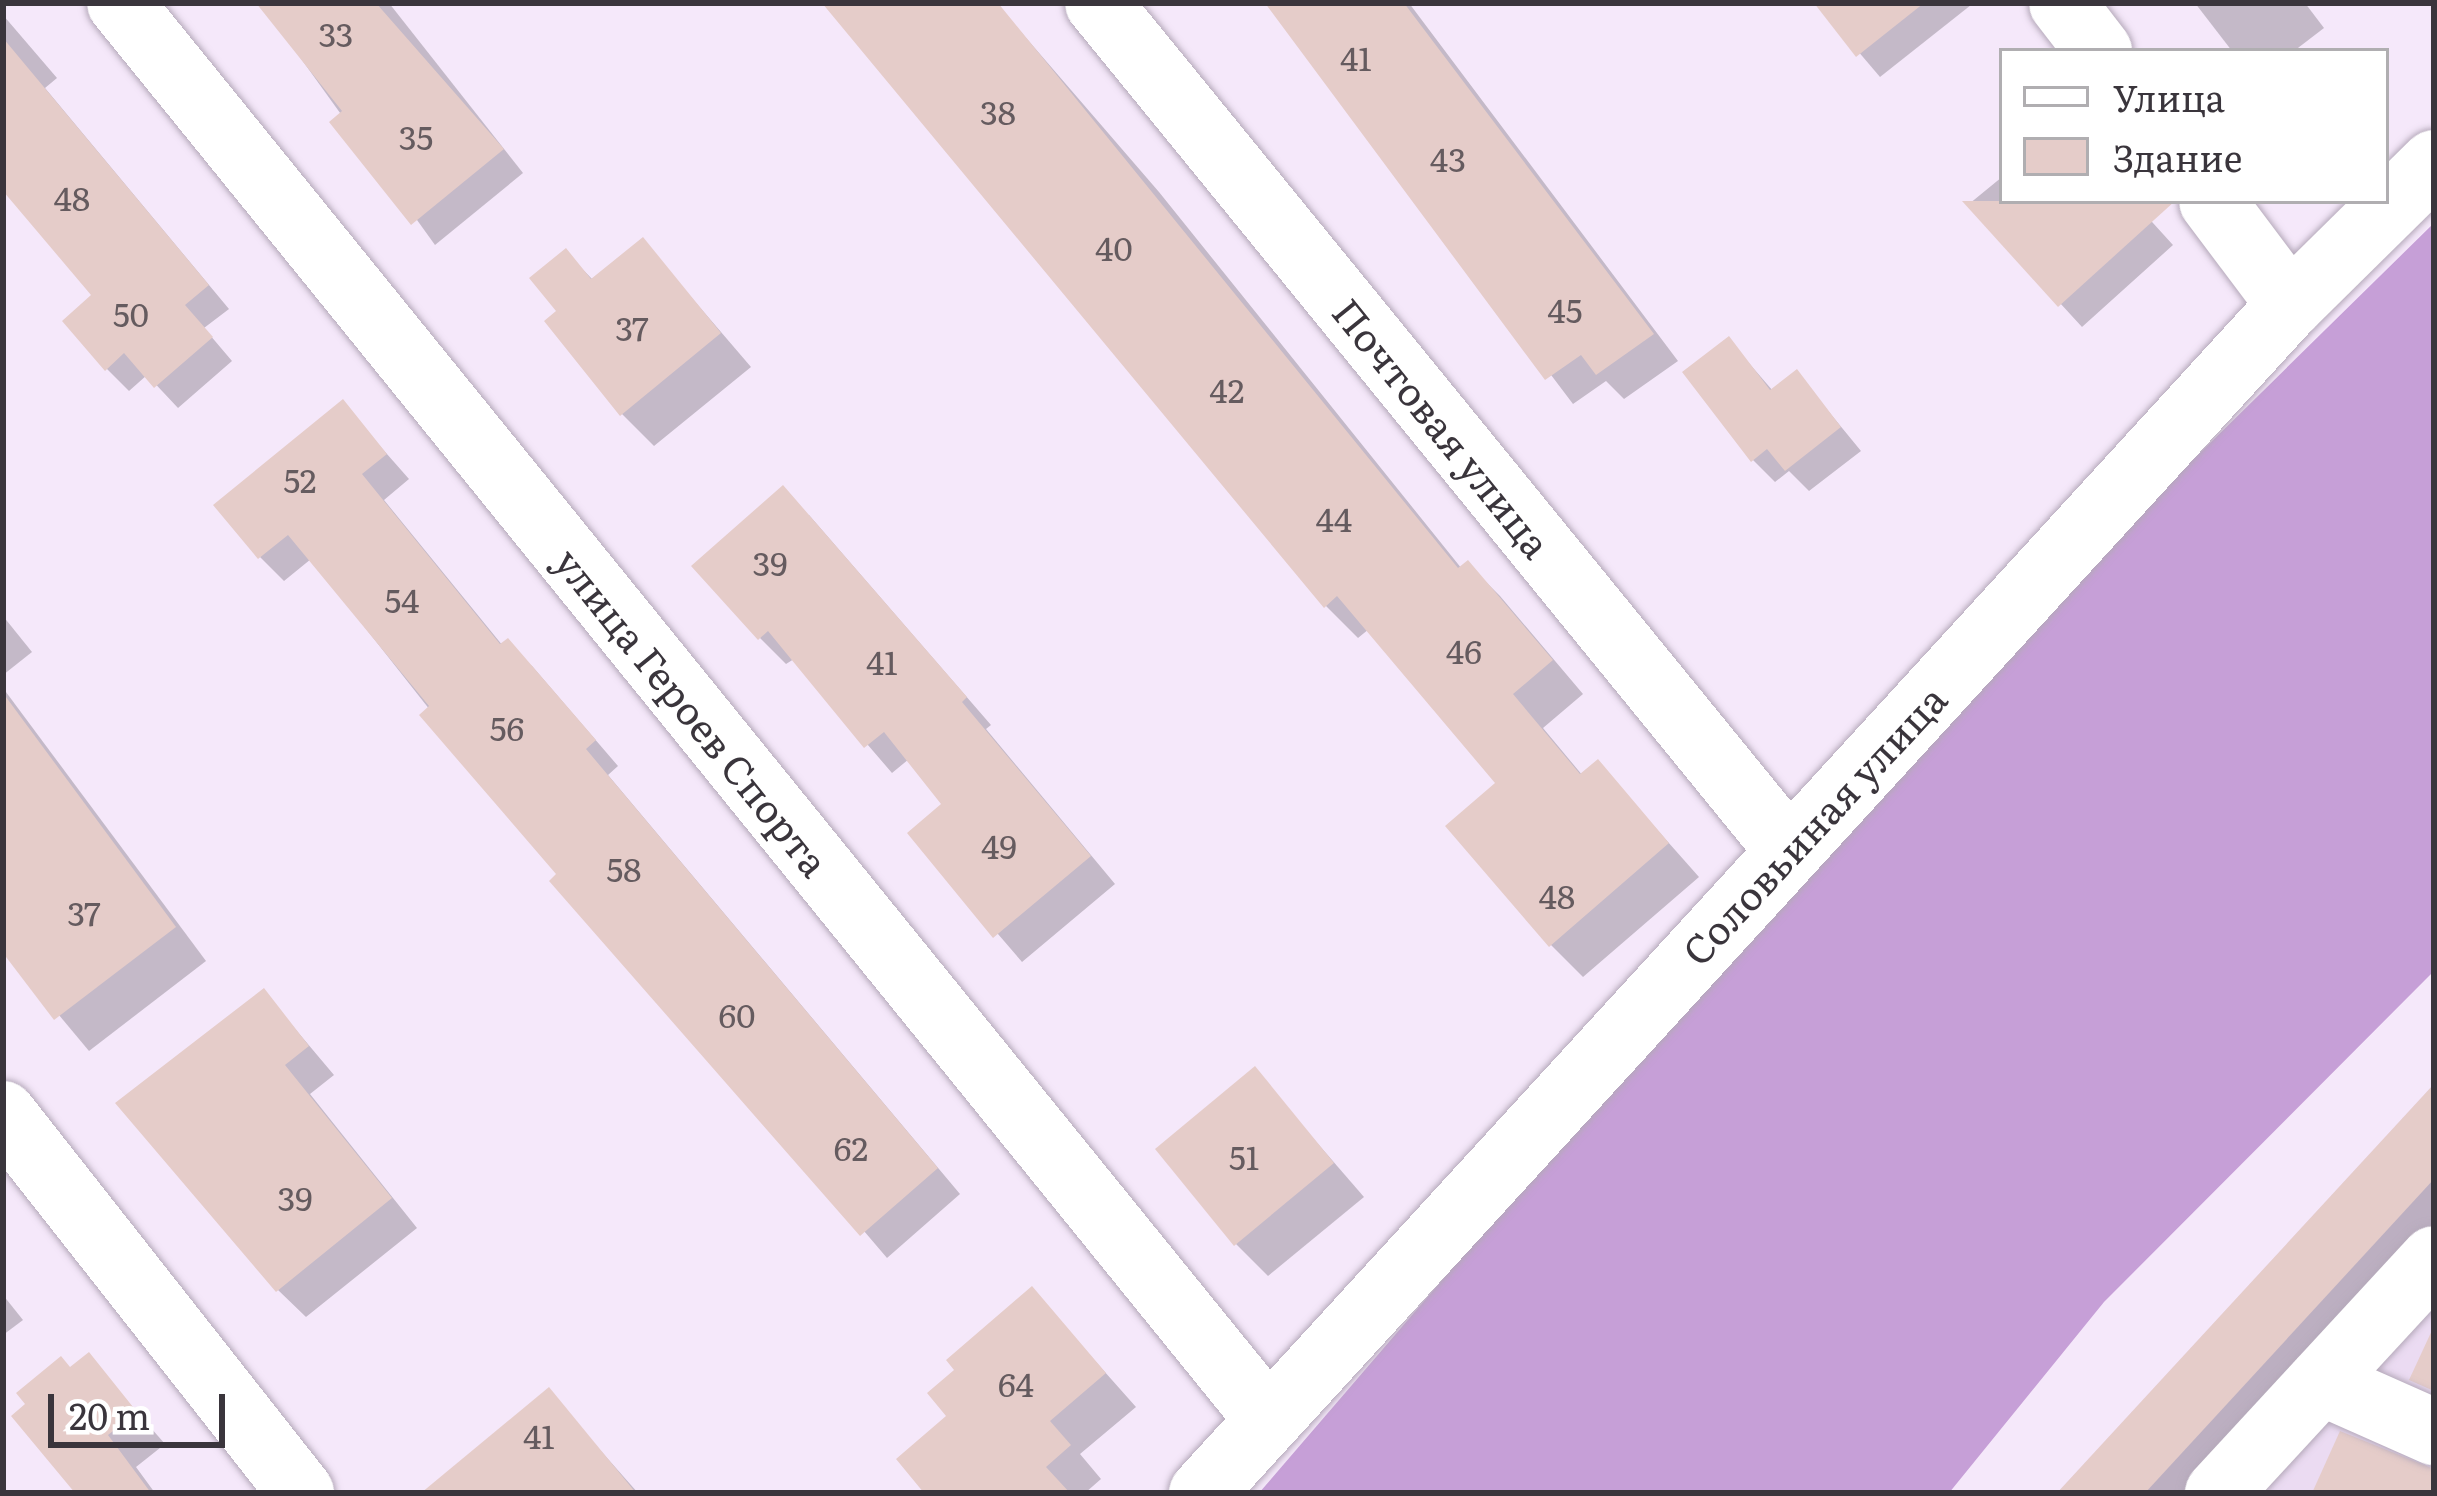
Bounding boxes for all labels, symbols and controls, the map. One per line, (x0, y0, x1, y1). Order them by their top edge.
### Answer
house number: 33 (319, 13, 353, 53)
house number: 41 (1340, 37, 1372, 77)
legend (1999, 48, 2389, 204)
text: Улица (2113, 70, 2225, 123)
house number: 38 (980, 91, 1016, 131)
house number: 35 (399, 116, 433, 156)
text: Здание (2113, 130, 2243, 183)
house number: 43 (1430, 138, 1466, 178)
house number: 48 (54, 177, 90, 217)
house number: 40 (1095, 227, 1133, 267)
street label: Почтовая улица (1324, 288, 1562, 566)
house number: 45 (1548, 289, 1582, 329)
house number: 50 (113, 293, 149, 333)
house number: 37 (615, 307, 649, 347)
house number: 42 (1210, 369, 1244, 409)
house number: 52 (283, 459, 317, 499)
house number: 44 (1316, 498, 1352, 538)
street label: улица Героев Спорта (546, 538, 840, 884)
house number: 39 (752, 542, 788, 582)
house number: 54 (385, 579, 419, 619)
house number: 46 (1446, 630, 1482, 670)
house number: 41 (866, 641, 898, 681)
street label: Соловьиная улица (1672, 675, 1954, 973)
house number: 56 (490, 707, 524, 747)
house number: 49 (981, 825, 1017, 865)
house number: 58 (607, 848, 641, 888)
house number: 48 (1539, 875, 1575, 915)
house number: 37 (67, 892, 101, 932)
house number: 60 (719, 994, 755, 1034)
house number: 62 (834, 1127, 868, 1167)
house number: 51 (1229, 1136, 1259, 1176)
house number: 39 (277, 1177, 313, 1217)
house number: 64 (998, 1363, 1034, 1403)
scale bar (54, 1370, 231, 1444)
text: 20 m (69, 1388, 150, 1441)
house number: 41 (523, 1415, 555, 1455)

